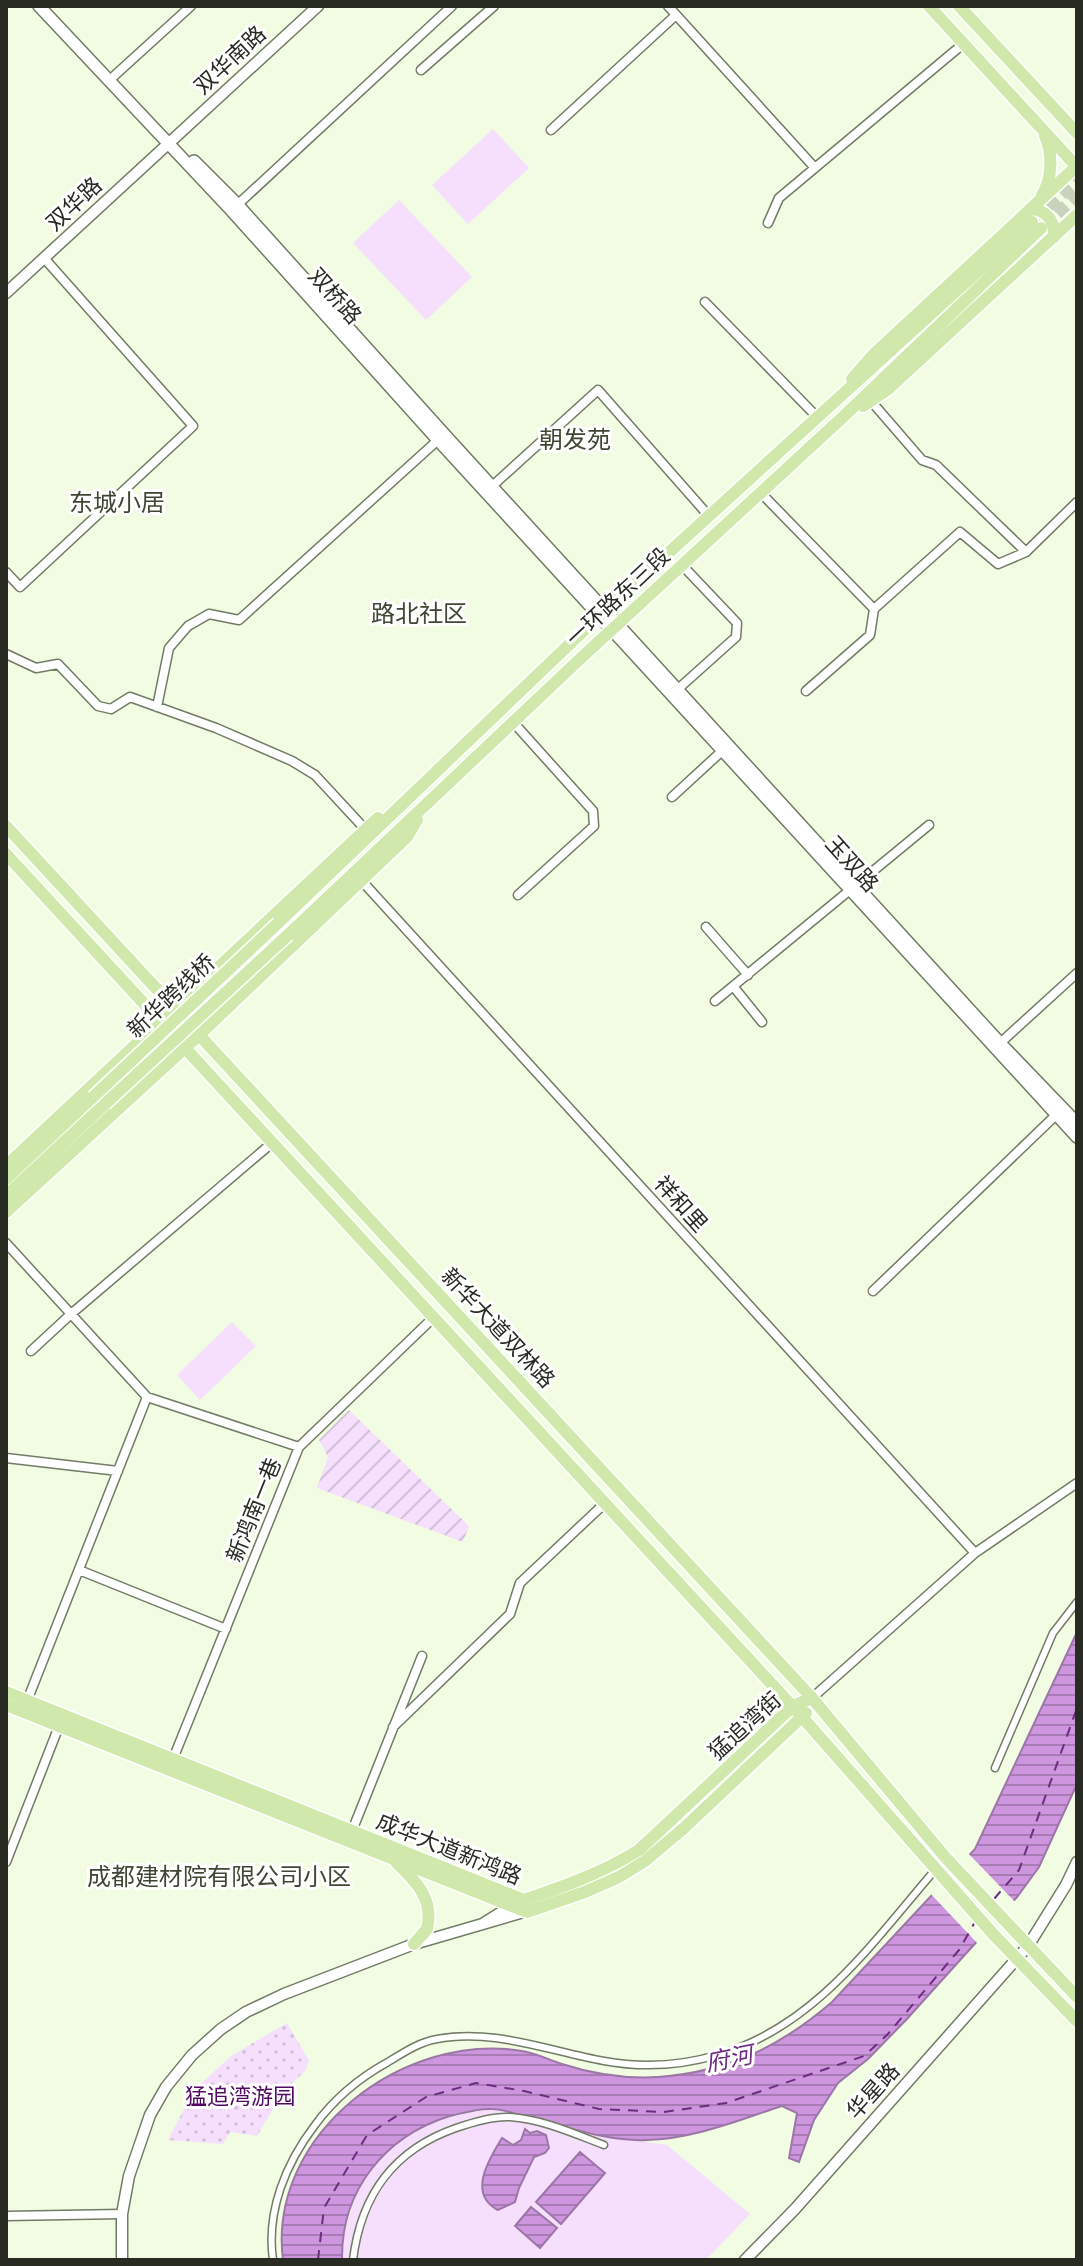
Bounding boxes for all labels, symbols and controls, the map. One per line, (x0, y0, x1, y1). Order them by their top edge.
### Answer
street label: 双华南路 (189, 21, 271, 99)
street label: 双华路 (41, 172, 107, 236)
street label: 双桥路 (304, 263, 366, 329)
district label: 朝发苑 (539, 426, 611, 454)
district label: 东城小居 (69, 489, 165, 517)
street label: 一环路东三段 (561, 543, 675, 651)
district label: 路北社区 (371, 600, 467, 628)
street label: 玉双路 (821, 831, 883, 897)
street label: 新华跨线桥 (122, 949, 220, 1043)
street label: 祥和里 (650, 1171, 712, 1237)
street label: 新华大道双林路 (436, 1263, 560, 1393)
street label: 新鸿南一巷 (222, 1454, 286, 1566)
street label: 猛追湾街 (704, 1687, 786, 1765)
street label: 成华大道新鸿路 (373, 1809, 525, 1889)
district label: 成都建材院有限公司小区 (87, 1863, 351, 1891)
water label: 府河 (703, 2040, 759, 2077)
street label: 华星路 (842, 2058, 904, 2124)
park label: 猛追湾游园 (185, 2084, 295, 2109)

